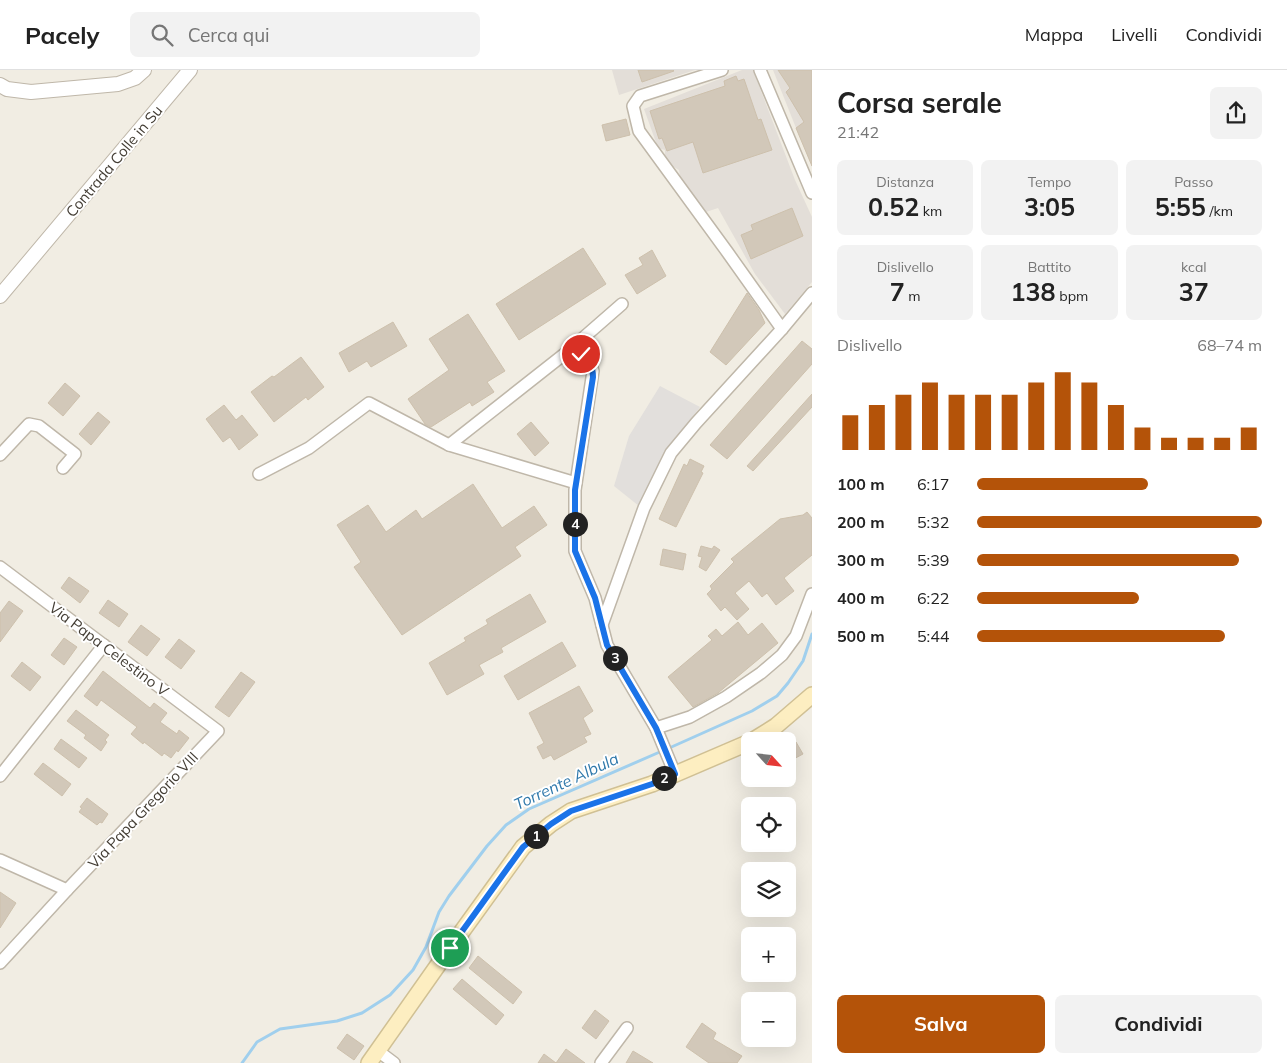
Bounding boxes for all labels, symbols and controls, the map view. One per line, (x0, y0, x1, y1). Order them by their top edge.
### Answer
search box (130, 12, 480, 57)
text: Pacely (25, 20, 100, 50)
icon: search (148, 21, 176, 49)
text: Cerca qui (188, 23, 270, 47)
text: Mappa (1025, 23, 1083, 46)
text: Livelli (1111, 23, 1157, 46)
text: Condividi (1185, 23, 1262, 46)
text: Corsa serale (837, 85, 1002, 120)
button: share (1210, 87, 1262, 139)
street label: Contrada Colle in Su (62, 101, 166, 221)
text: 21:42 (837, 122, 879, 142)
text: Distanza (876, 173, 934, 191)
text: Tempo (1028, 173, 1071, 191)
text: Passo (1174, 173, 1213, 191)
text: 0.52 (868, 191, 919, 222)
text: 3:05 (1024, 191, 1075, 222)
text: 5:55 (1155, 191, 1206, 222)
text: km (919, 202, 942, 220)
text: /km (1206, 202, 1233, 220)
text: Dislivello (877, 258, 934, 276)
text: Battito (1028, 258, 1071, 276)
text: kcal (1181, 258, 1207, 276)
text: 7 (890, 276, 905, 307)
text: 138 (1011, 276, 1056, 307)
text: 37 (1179, 276, 1209, 307)
text: m (905, 287, 921, 305)
text: bpm (1056, 287, 1088, 305)
pin (560, 333, 602, 375)
text: Dislivello (837, 335, 902, 355)
text: 68–74 m (1197, 335, 1262, 355)
icon: check (567, 340, 595, 368)
text: 100 m (837, 474, 885, 494)
text: 6:17 (917, 474, 949, 494)
pin: 4 (562, 512, 588, 536)
text: 200 m (837, 512, 885, 532)
text: 5:32 (917, 512, 949, 532)
text: 4 (571, 515, 580, 533)
text: 300 m (837, 550, 885, 570)
text: 5:39 (917, 550, 949, 570)
text: 400 m (837, 588, 885, 608)
text: 6:22 (917, 588, 949, 608)
street label: Via Papa Celestino V (45, 598, 173, 700)
text: 500 m (837, 626, 885, 646)
text: 5:44 (917, 626, 949, 646)
pin: 3 (602, 646, 628, 670)
text: 3 (611, 649, 620, 667)
north arrow (741, 732, 796, 788)
map controls (741, 732, 796, 1047)
street label: Via Papa Gregorio VIII (84, 748, 202, 872)
water label: Torrente Albula (510, 748, 622, 814)
pin: 2 (652, 766, 676, 790)
text: 2 (660, 769, 669, 787)
button: locate (741, 797, 796, 852)
pin: 1 (524, 824, 548, 848)
text: 1 (532, 827, 541, 845)
button: layers (741, 862, 796, 917)
pin (429, 927, 471, 969)
button: + (741, 927, 796, 982)
icon: arrive (436, 934, 464, 962)
button: − (741, 992, 796, 1047)
button: Salva (837, 995, 1045, 1053)
button: Condividi (1055, 995, 1262, 1053)

